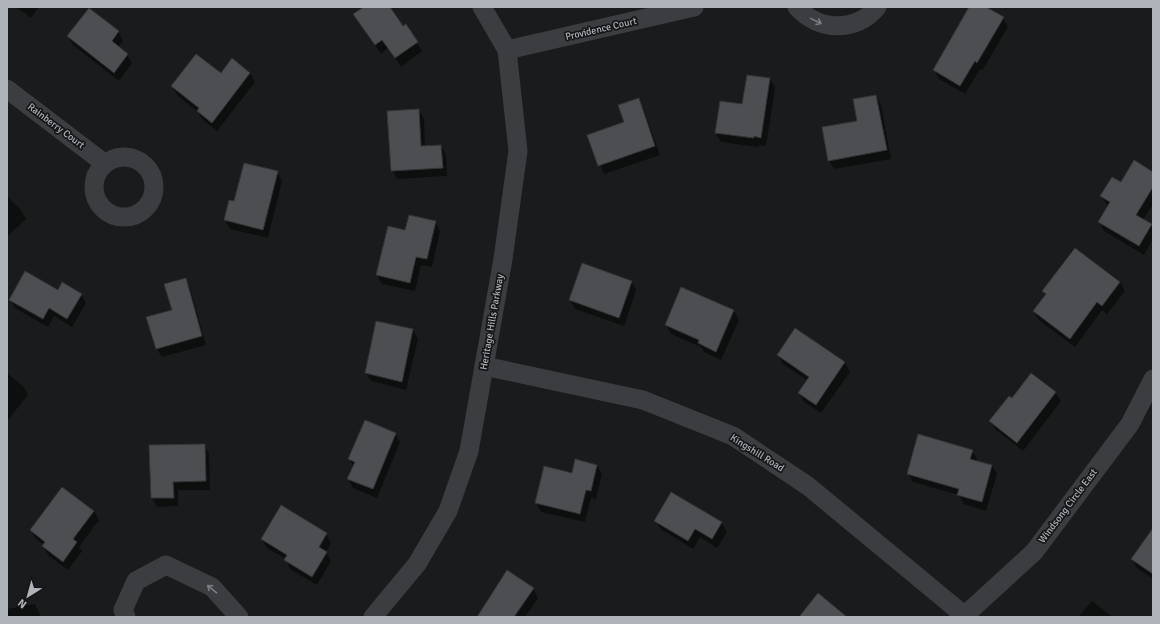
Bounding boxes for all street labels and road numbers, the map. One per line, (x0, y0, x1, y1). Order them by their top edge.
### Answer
street label: Providence Court (564, 15, 638, 43)
street label: Rainberry Court (25, 101, 87, 152)
street label: Heritage Hills Parkway (478, 273, 506, 371)
street label: Kingshill Road (728, 432, 786, 474)
street label: Windsong Circle East (1036, 466, 1100, 546)

